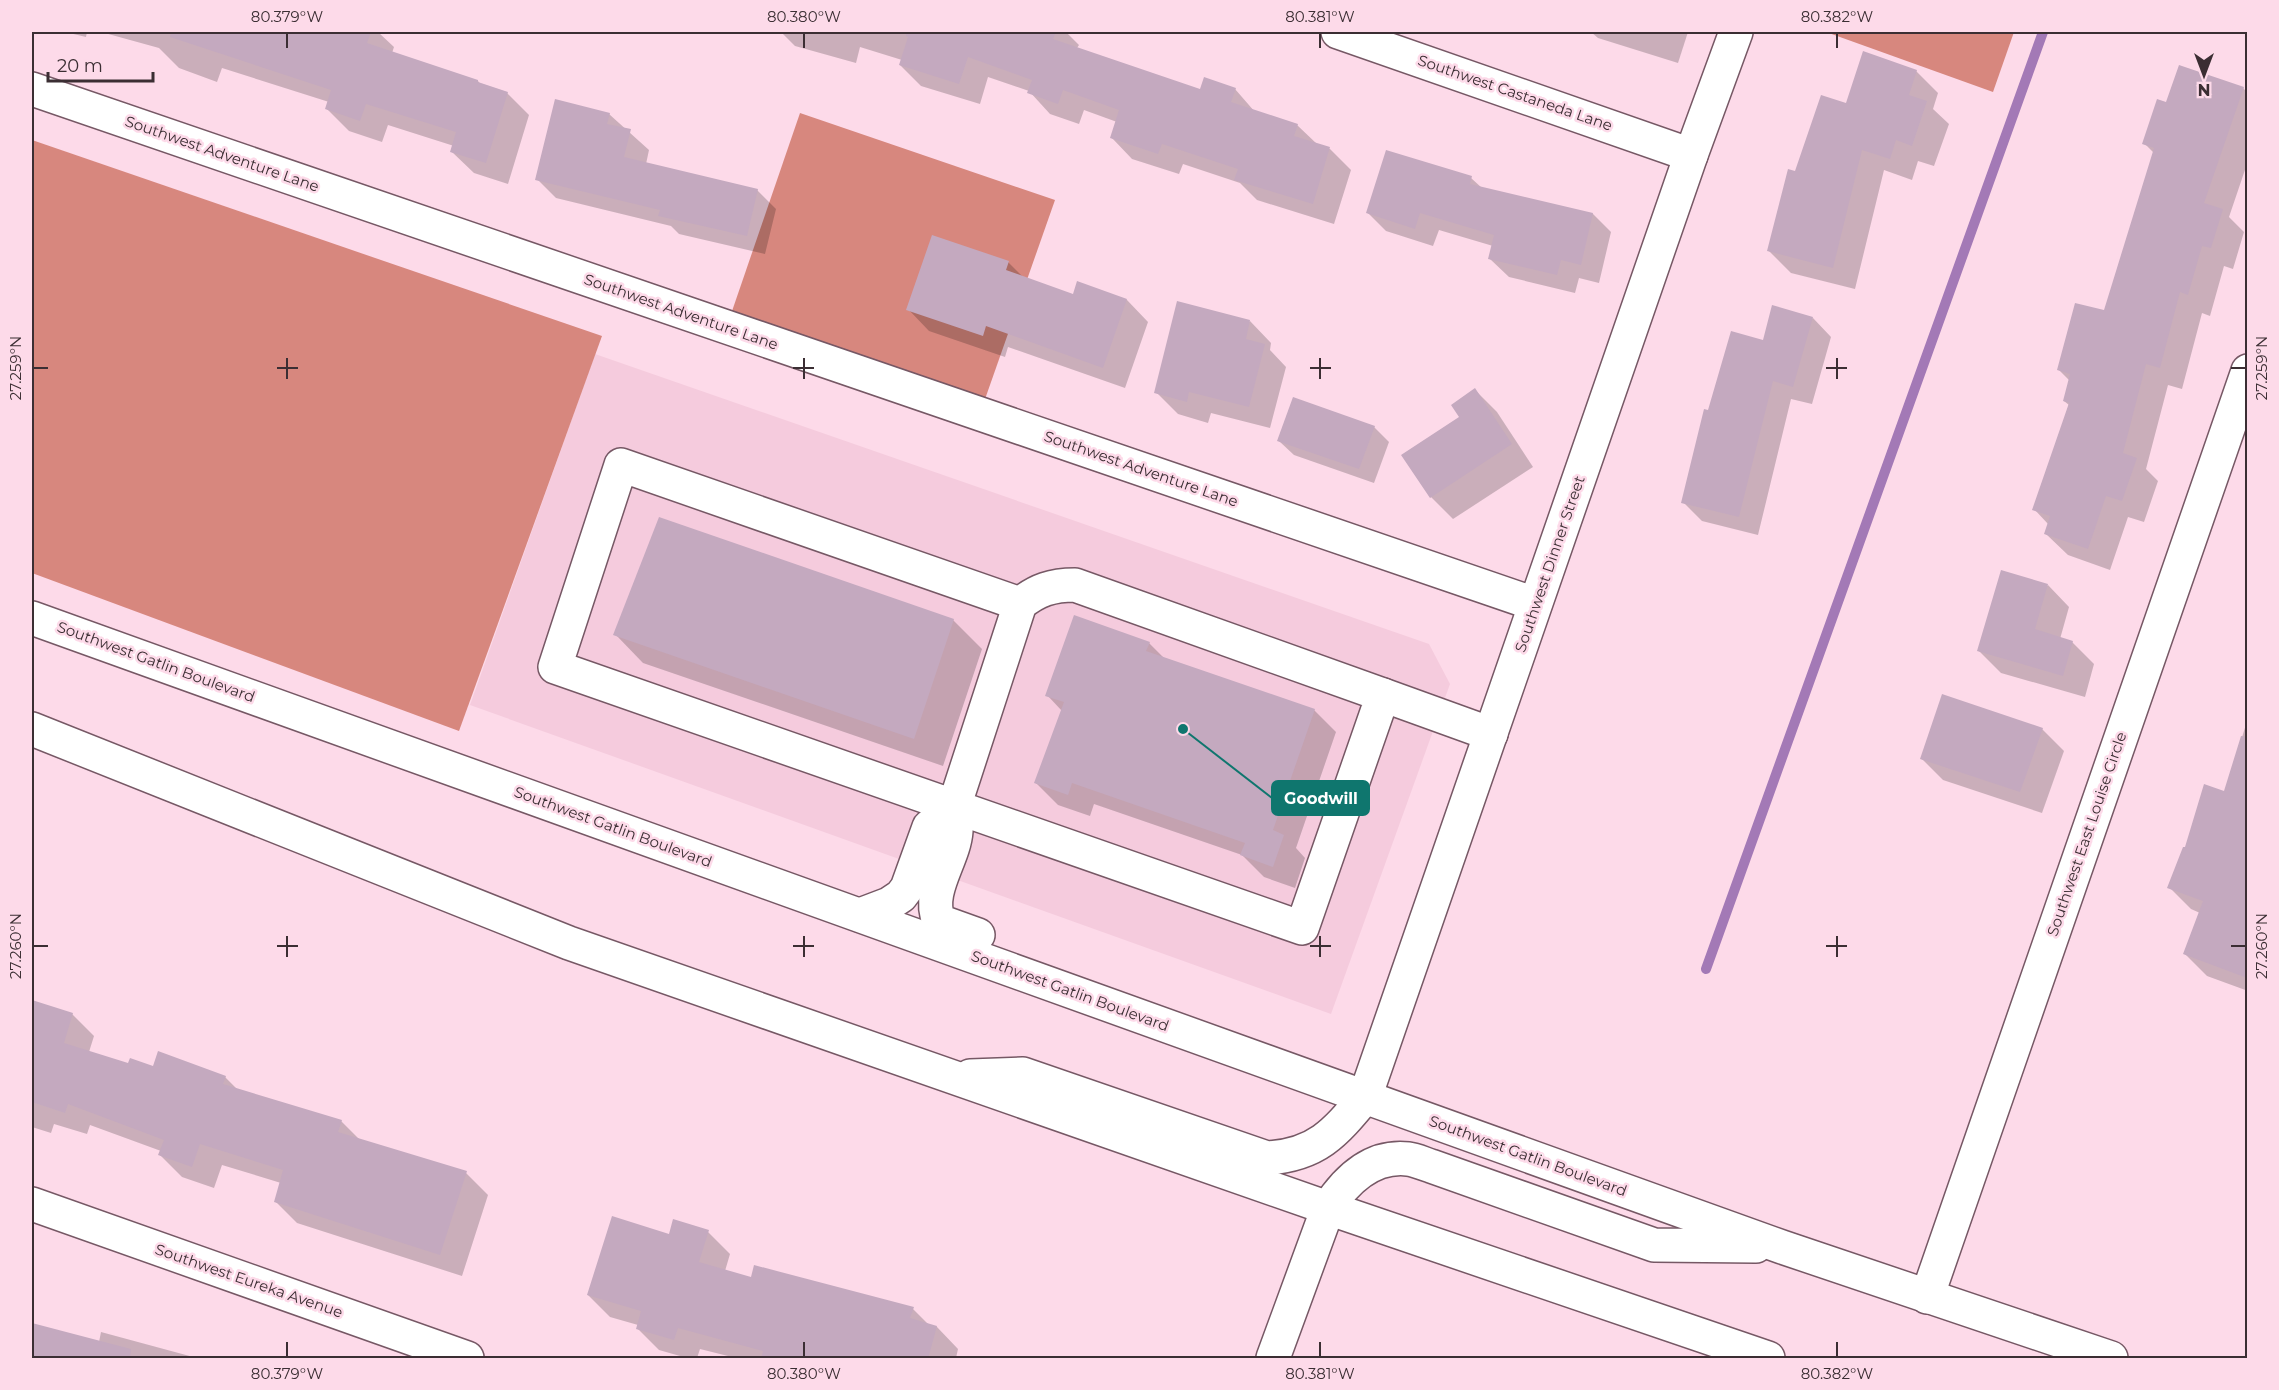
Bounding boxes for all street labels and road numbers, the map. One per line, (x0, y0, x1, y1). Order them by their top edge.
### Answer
street label: Southwest Castaneda Lane (1415, 50, 1615, 135)
street label: Southwest Adventure Lane (123, 111, 322, 196)
street label: Southwest Adventure Lane (582, 269, 781, 354)
street label: Southwest Adventure Lane (1042, 426, 1241, 511)
street label: Southwest Dinner Street (1510, 473, 1589, 654)
street label: Southwest Gatlin Boulevard (55, 617, 258, 706)
street label: Southwest East Louise Circle (2043, 729, 2130, 938)
street label: Southwest Gatlin Boulevard (512, 782, 715, 871)
street label: Southwest Gatlin Boulevard (969, 946, 1172, 1035)
street label: Southwest Gatlin Boulevard (1427, 1111, 1630, 1200)
street label: Southwest Eureka Avenue (153, 1239, 346, 1322)

